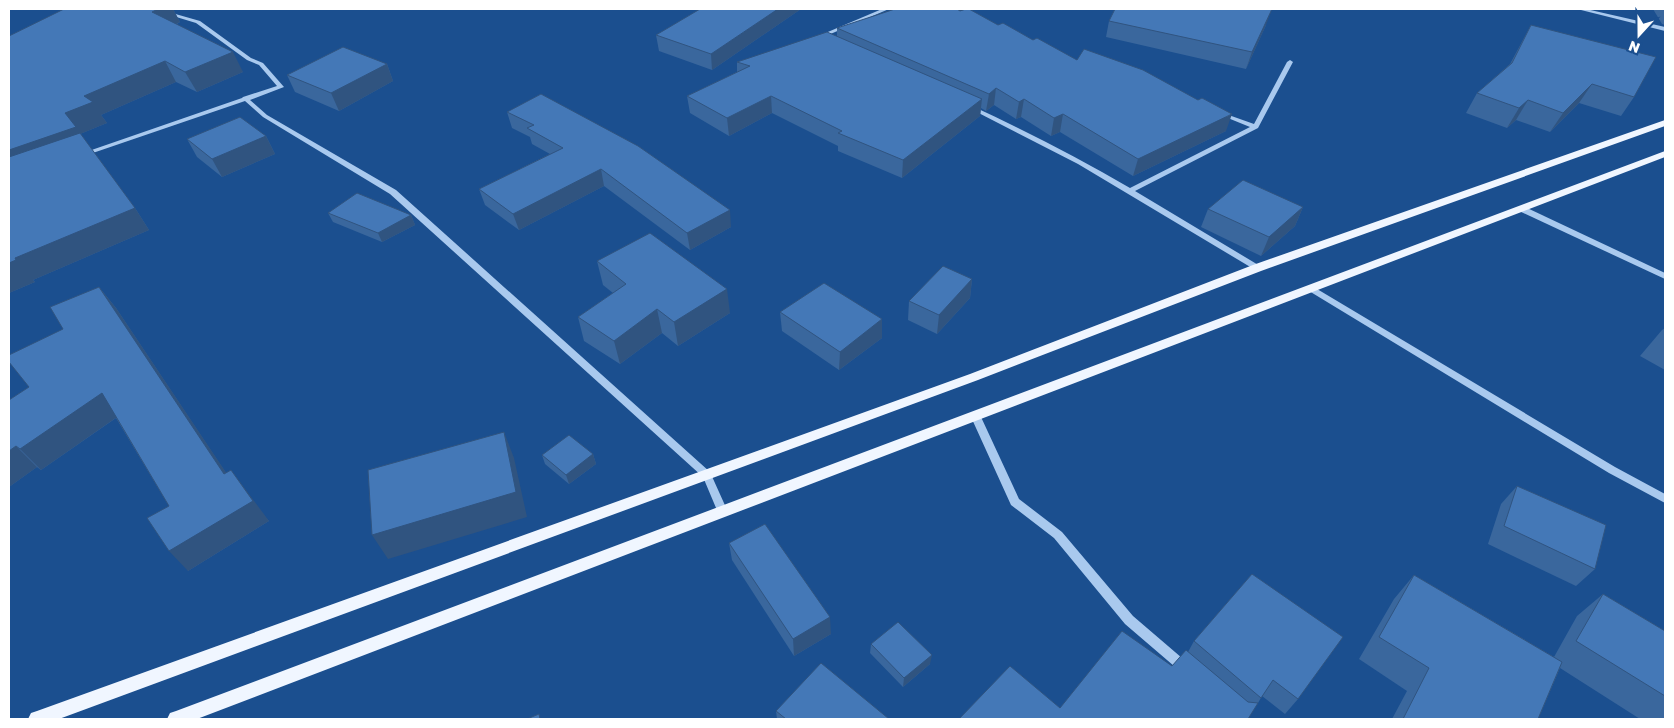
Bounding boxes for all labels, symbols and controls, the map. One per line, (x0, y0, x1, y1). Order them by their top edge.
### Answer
north arrow (1614, 10, 1664, 60)
text: N (1626, 38, 1642, 57)

